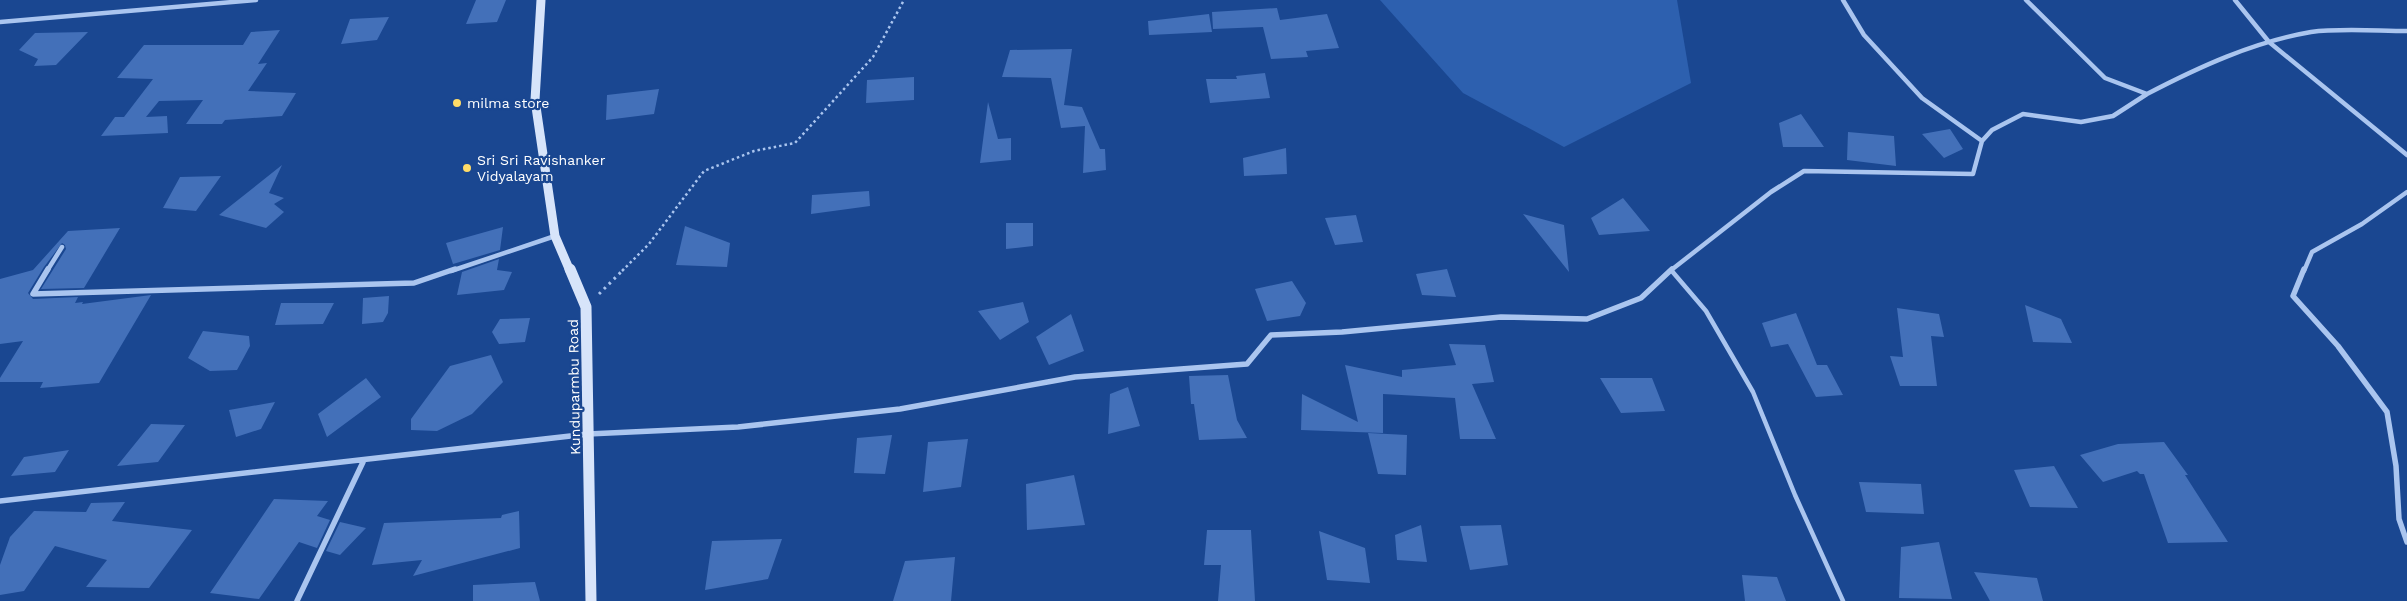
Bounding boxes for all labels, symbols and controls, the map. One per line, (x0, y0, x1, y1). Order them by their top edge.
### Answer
place label: milma store (467, 95, 549, 111)
marker: milma store (451, 97, 463, 109)
place label: Sri Sri Ravishanker Vidyalayam (477, 152, 606, 184)
marker: Sri Sri Ravishanker Vidyalayam (461, 162, 473, 174)
street label: Kunduparmbu Road (565, 319, 583, 455)

